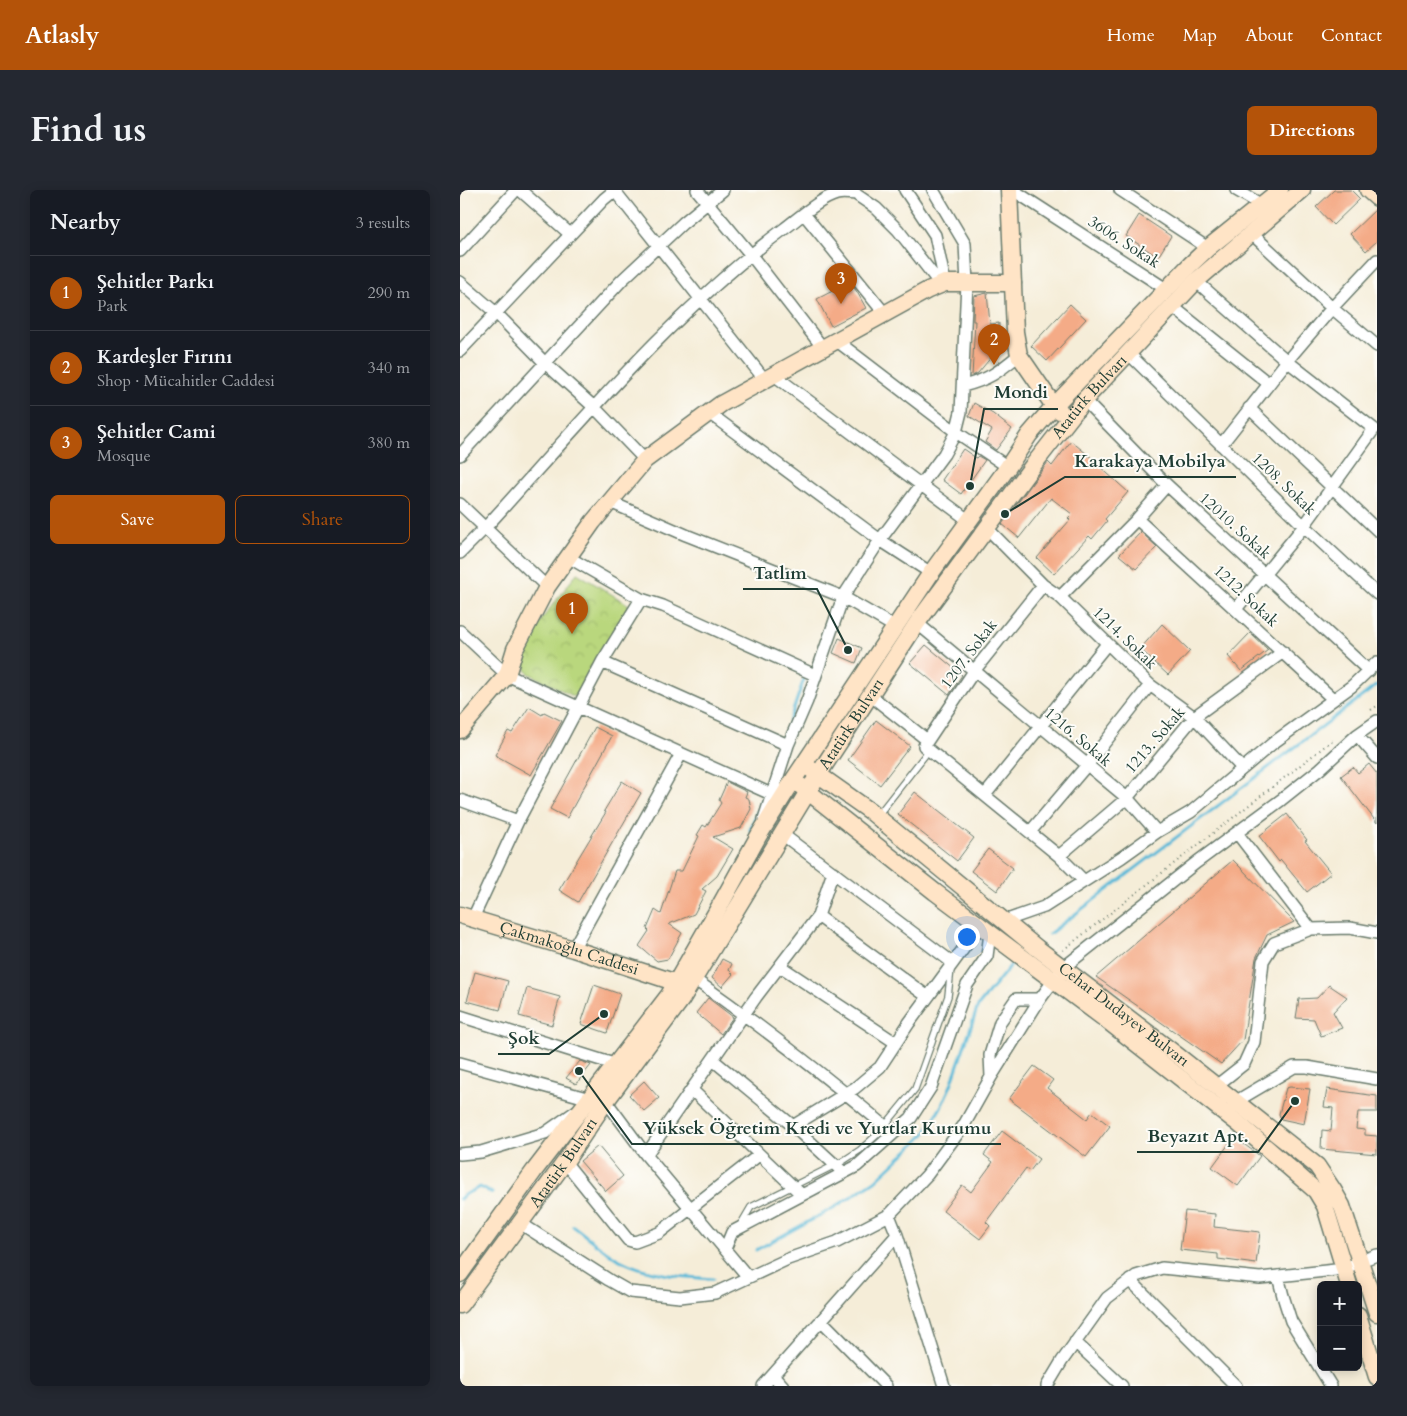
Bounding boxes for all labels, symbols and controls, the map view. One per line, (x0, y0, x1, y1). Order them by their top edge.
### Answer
text: Atlasly (25, 19, 99, 52)
text: Home (1107, 23, 1155, 48)
text: Map (1183, 23, 1217, 48)
text: About (1245, 23, 1293, 48)
text: Contact (1321, 23, 1382, 48)
text: Find us (30, 106, 146, 154)
button: Directions (1247, 106, 1377, 155)
text: Nearby (50, 208, 121, 237)
street label: 3606. Sokak (1084, 210, 1165, 274)
text: 3 results (356, 212, 410, 234)
pin: 3 (825, 263, 857, 304)
text: Şehitler Parkı (97, 269, 214, 295)
text: 1 (62, 282, 70, 304)
text: 290 m (368, 282, 410, 304)
text: Park (97, 295, 128, 317)
pin: 2 (978, 324, 1010, 365)
text: Kardeşler Fırını (97, 344, 232, 370)
street label: Atatürk Bulvarı (1047, 350, 1132, 444)
text: 2 (62, 357, 70, 379)
text: 340 m (368, 357, 410, 379)
text: Shop · Mücahitler Caddesi (97, 370, 275, 392)
callout: Mondi (984, 376, 1058, 409)
text: Mondi (994, 380, 1048, 405)
text: Şehitler Cami (97, 419, 216, 445)
text: 3 (62, 432, 70, 454)
text: 380 m (368, 432, 410, 454)
callout: Karakaya Mobilya (1065, 444, 1236, 477)
text: Mosque (97, 445, 151, 467)
street label: 1208. Sokak (1247, 448, 1321, 521)
text: Karakaya Mobilya (1074, 449, 1226, 474)
street label: 12010. Sokak (1194, 488, 1276, 565)
button: Save (50, 495, 225, 544)
button: Share (235, 495, 410, 544)
callout: Tatlım (743, 556, 817, 589)
street label: 1212. Sokak (1209, 560, 1284, 632)
text: Tatlım (753, 561, 807, 586)
pin: 1 (556, 593, 588, 634)
street label: 1214. Sokak (1088, 602, 1162, 675)
street label: 1207. Sokak (936, 614, 1003, 693)
street label: Atatürk Bulvarı (813, 674, 889, 774)
street label: 1216. Sokak (1040, 702, 1117, 772)
street label: 1213. Sokak (1120, 702, 1190, 778)
street label: Çakmakoğlu Caddesi (497, 916, 642, 981)
your location (954, 924, 980, 950)
street label: Cehar Dudayev Bulvarı (1054, 957, 1194, 1072)
callout: Şok (498, 1021, 549, 1054)
text: Şok (508, 1026, 540, 1051)
callout: Yüksek Öğretim Kredi ve Yurtlar Kurumu (632, 1111, 1001, 1144)
street label: Atatürk Bulvarı (524, 1113, 603, 1212)
text: Yüksek Öğretim Kredi ve Yurtlar Kurumu (643, 1116, 992, 1141)
callout: Beyazıt Apt. (1137, 1119, 1258, 1152)
text: Beyazıt Apt. (1147, 1124, 1249, 1149)
map controls (1317, 1281, 1362, 1371)
button: + (1317, 1281, 1362, 1326)
button: − (1317, 1326, 1362, 1371)

